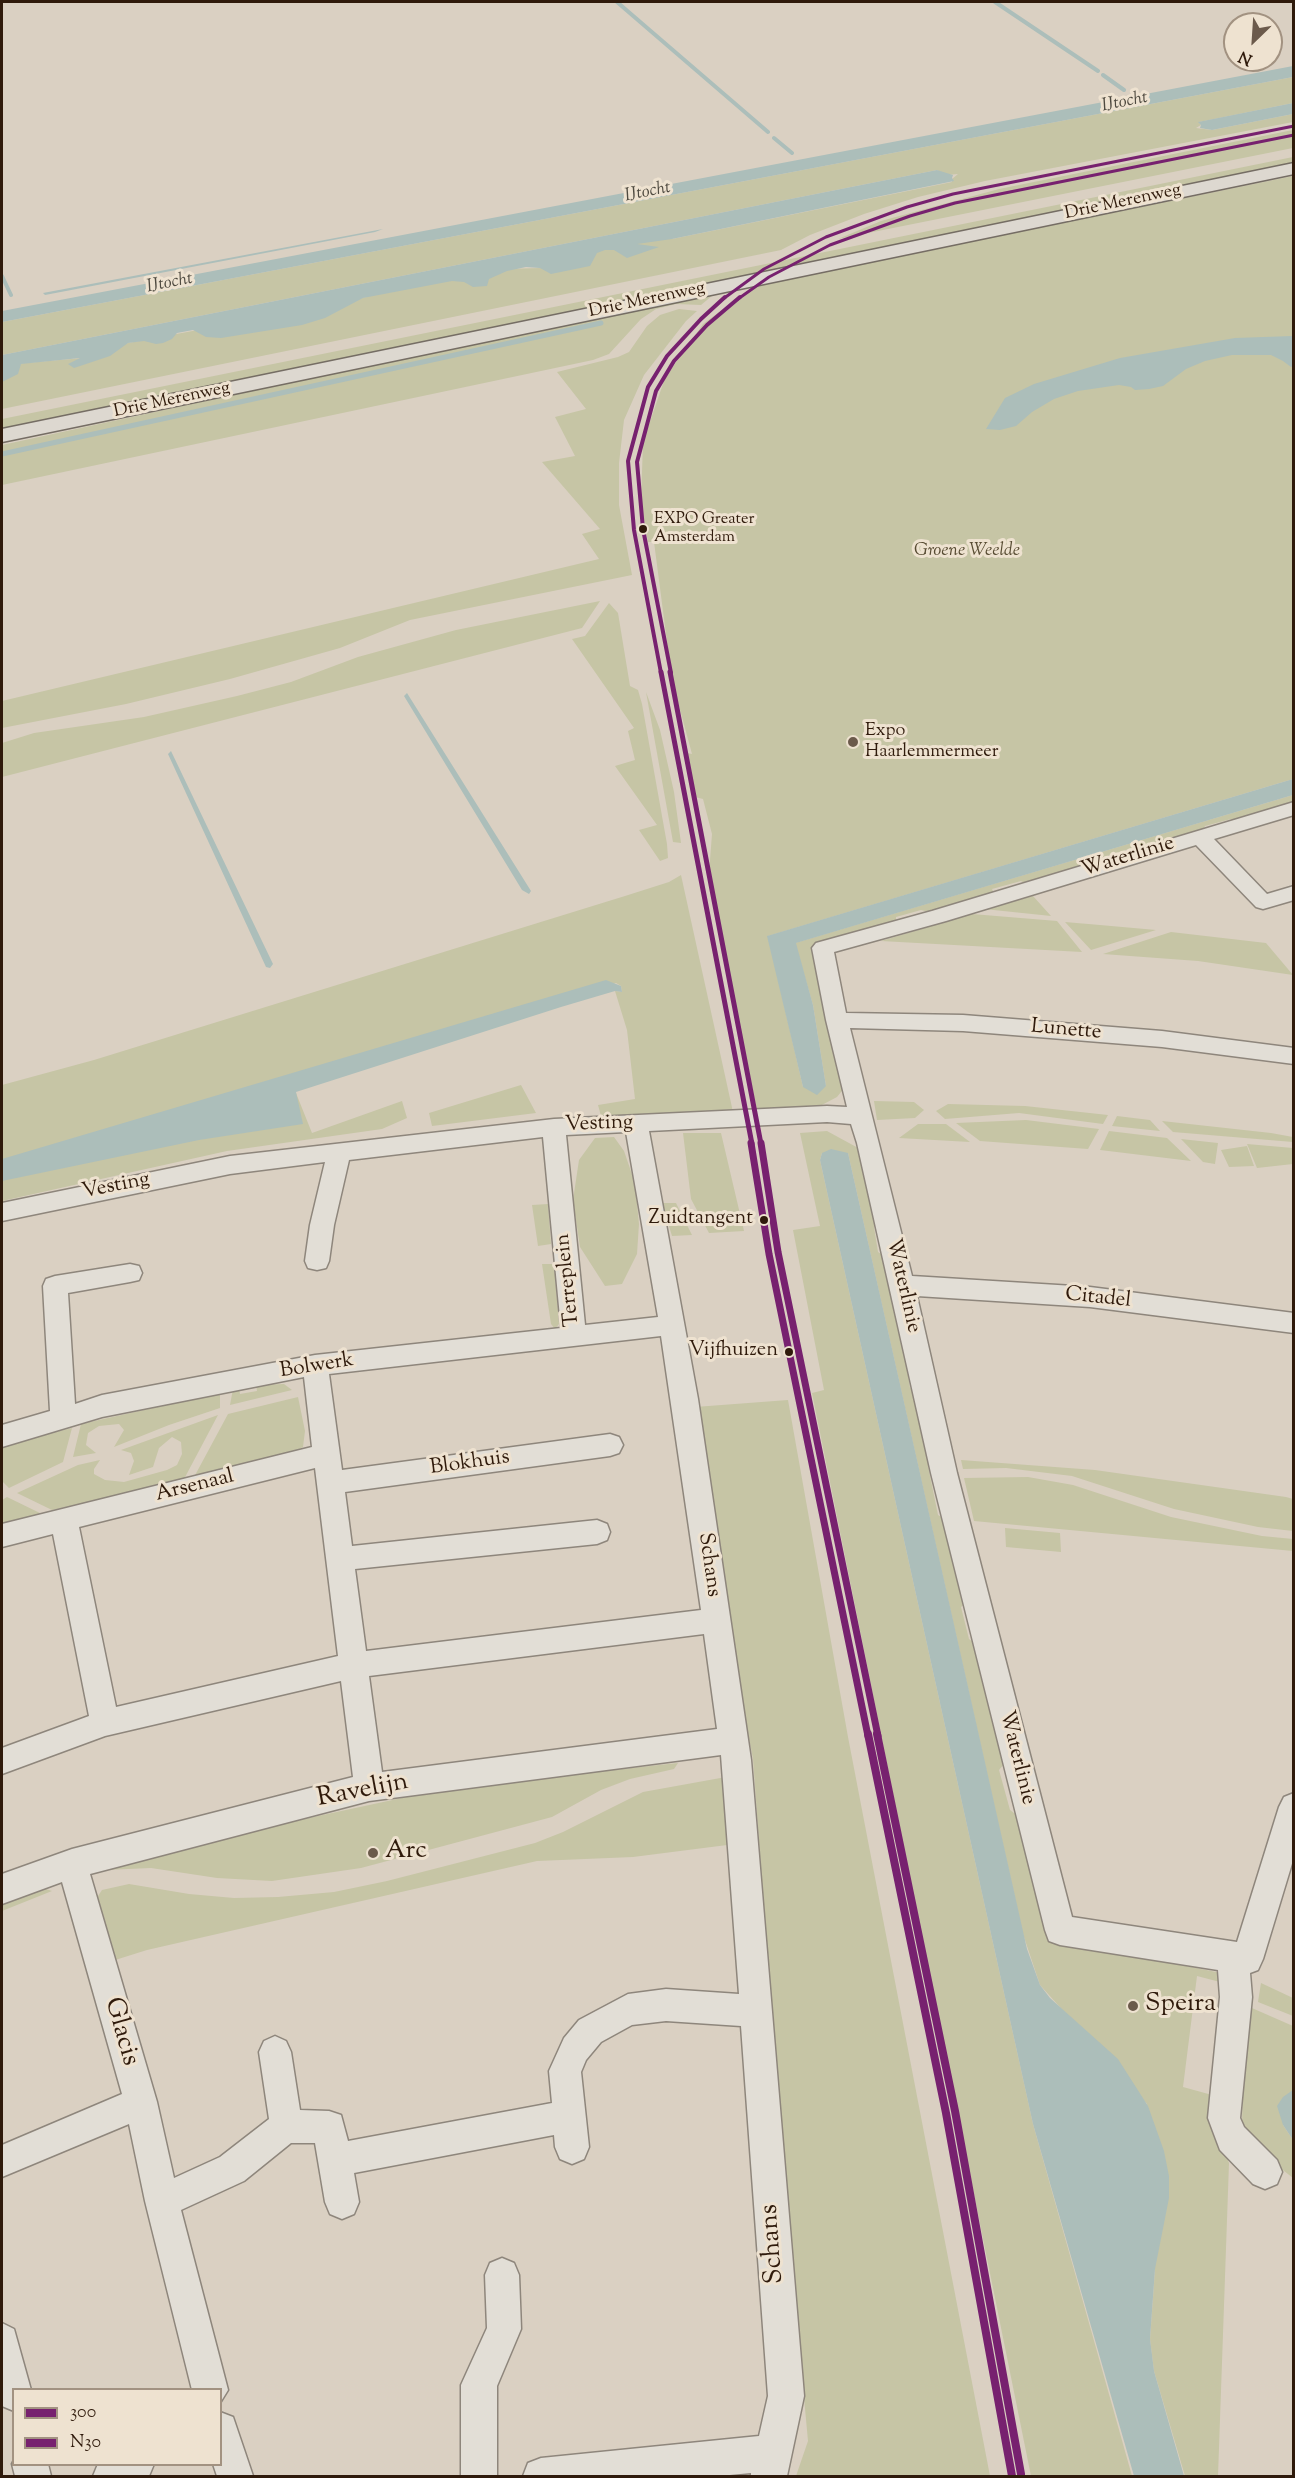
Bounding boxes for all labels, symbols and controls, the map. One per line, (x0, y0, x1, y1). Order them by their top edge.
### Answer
north arrow (1223, 12, 1283, 72)
text: N (1235, 44, 1257, 70)
water label: IJtocht (1100, 88, 1150, 118)
water label: IJtocht (623, 178, 673, 208)
street label: Drie Merenweg (1063, 180, 1183, 226)
water label: IJtocht (145, 269, 195, 299)
street label: Drie Merenweg (587, 278, 707, 324)
street label: Drie Merenweg (112, 378, 232, 424)
place label: EXPO Greater Amsterdam (654, 510, 754, 548)
marker: EXPO Greater Amsterdam (637, 523, 649, 535)
park label: Groene Weelde (914, 541, 1020, 563)
place label: Expo Haarlemmermeer (865, 721, 998, 764)
marker: Expo Haarlemmermeer (846, 735, 860, 749)
street label: Waterlinie (1078, 832, 1178, 884)
street label: Lunette (1030, 1015, 1102, 1047)
street label: Vesting (564, 1111, 634, 1139)
street label: Vesting (80, 1168, 152, 1206)
place label: Zuidtangent (648, 1208, 753, 1232)
marker: Zuidtangent (758, 1214, 770, 1226)
street label: Terreplein (552, 1232, 586, 1328)
street label: Waterlinie (879, 1236, 925, 1336)
street label: Citadel (1064, 1283, 1132, 1315)
place label: Vijfhuizen (689, 1340, 778, 1364)
marker: Vijfhuizen (783, 1346, 795, 1358)
street label: Bolwerk (278, 1349, 356, 1385)
street label: Blokhuis (429, 1446, 511, 1482)
street label: Arsenaal (153, 1465, 237, 1509)
street label: Schans (691, 1531, 725, 1599)
street label: Waterlinie (992, 1708, 1040, 1808)
street label: Ravelijn (315, 1768, 411, 1816)
place label: Arc (385, 1837, 427, 1869)
marker: Arc (366, 1846, 380, 1860)
place label: Speira (1145, 1990, 1216, 2022)
street label: Glacis (95, 1994, 145, 2070)
marker: Speira (1126, 1999, 1140, 2013)
street label: Schans (756, 2203, 792, 2285)
legend (12, 2388, 222, 2466)
text: 300 (70, 2400, 96, 2426)
text: N30 (70, 2430, 101, 2456)

